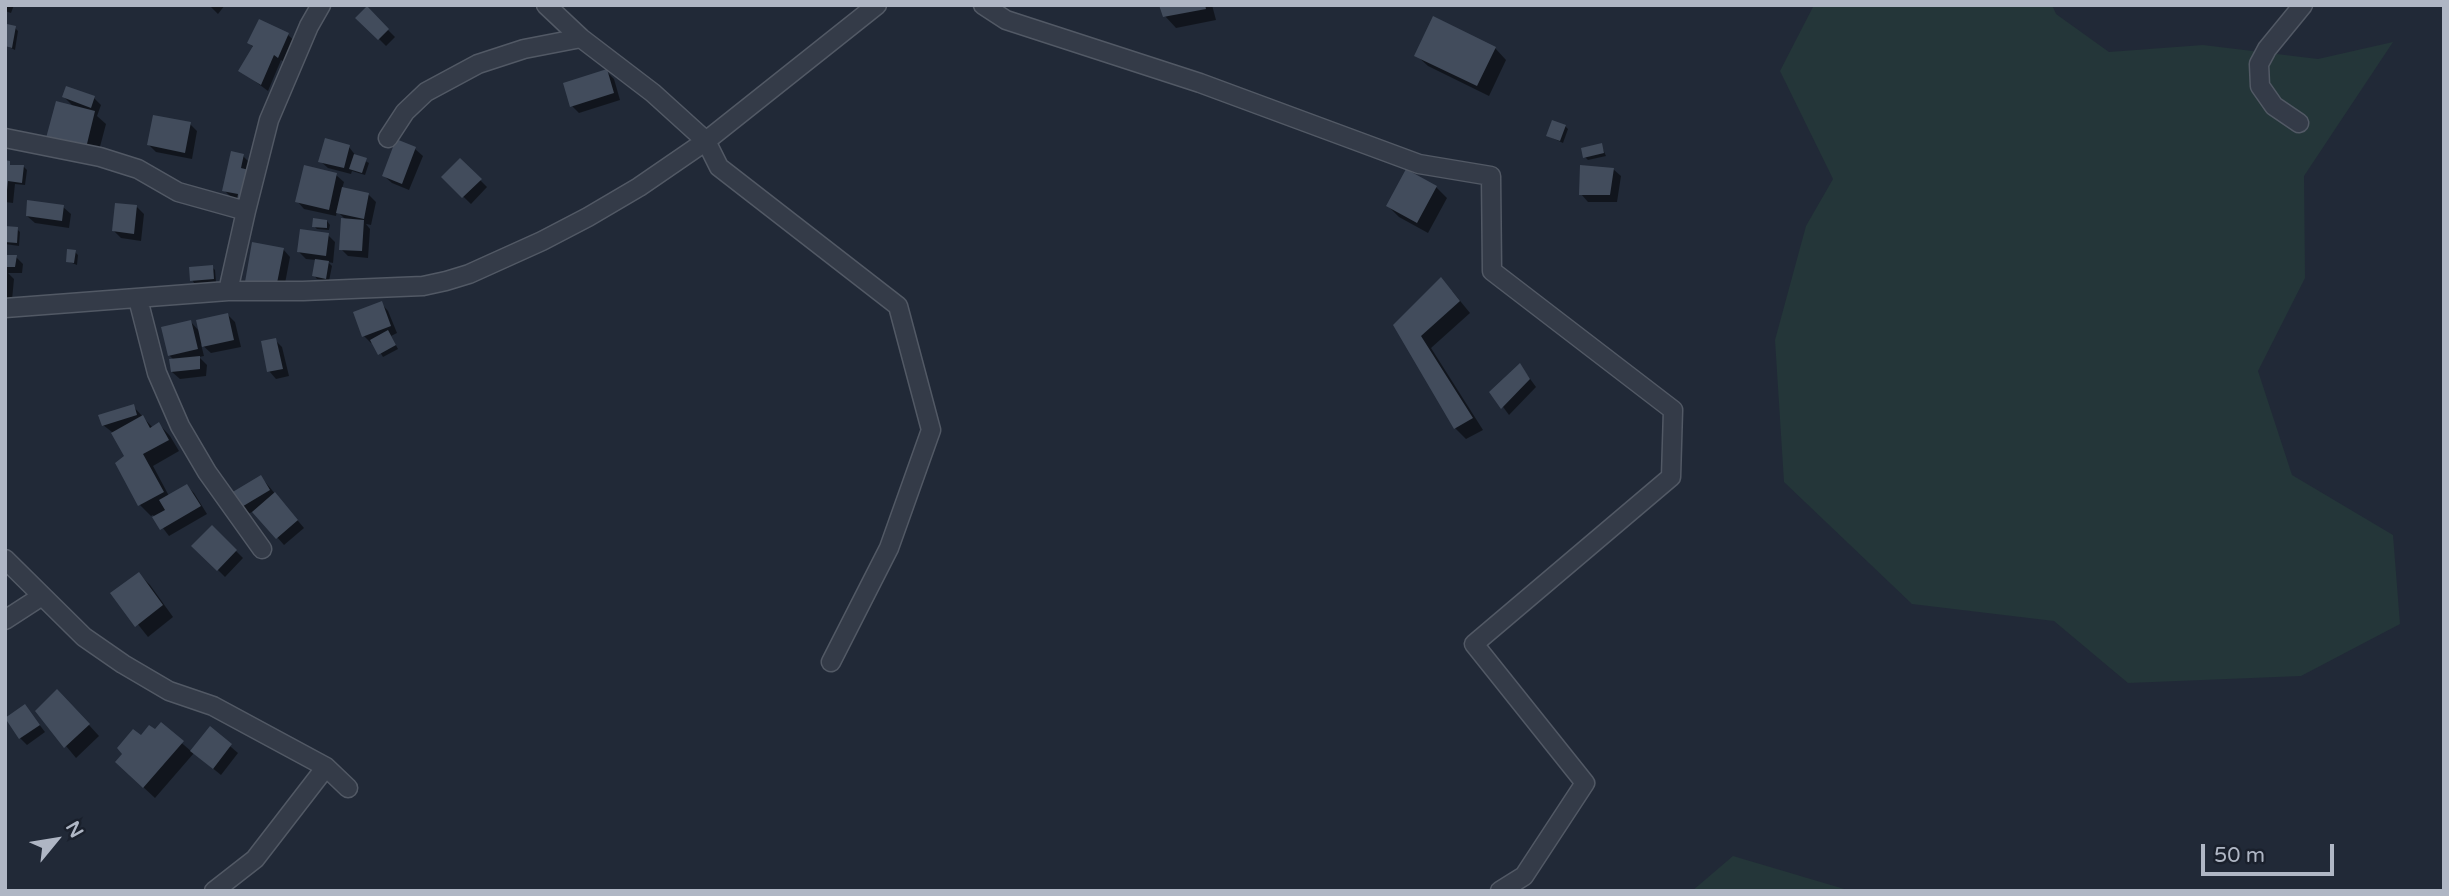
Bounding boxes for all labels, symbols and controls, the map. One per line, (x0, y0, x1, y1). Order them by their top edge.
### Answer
north arrow (21, 805, 91, 875)
text: N (61, 817, 88, 842)
scale bar (2204, 830, 2337, 874)
text: 50 m (2214, 843, 2265, 868)

